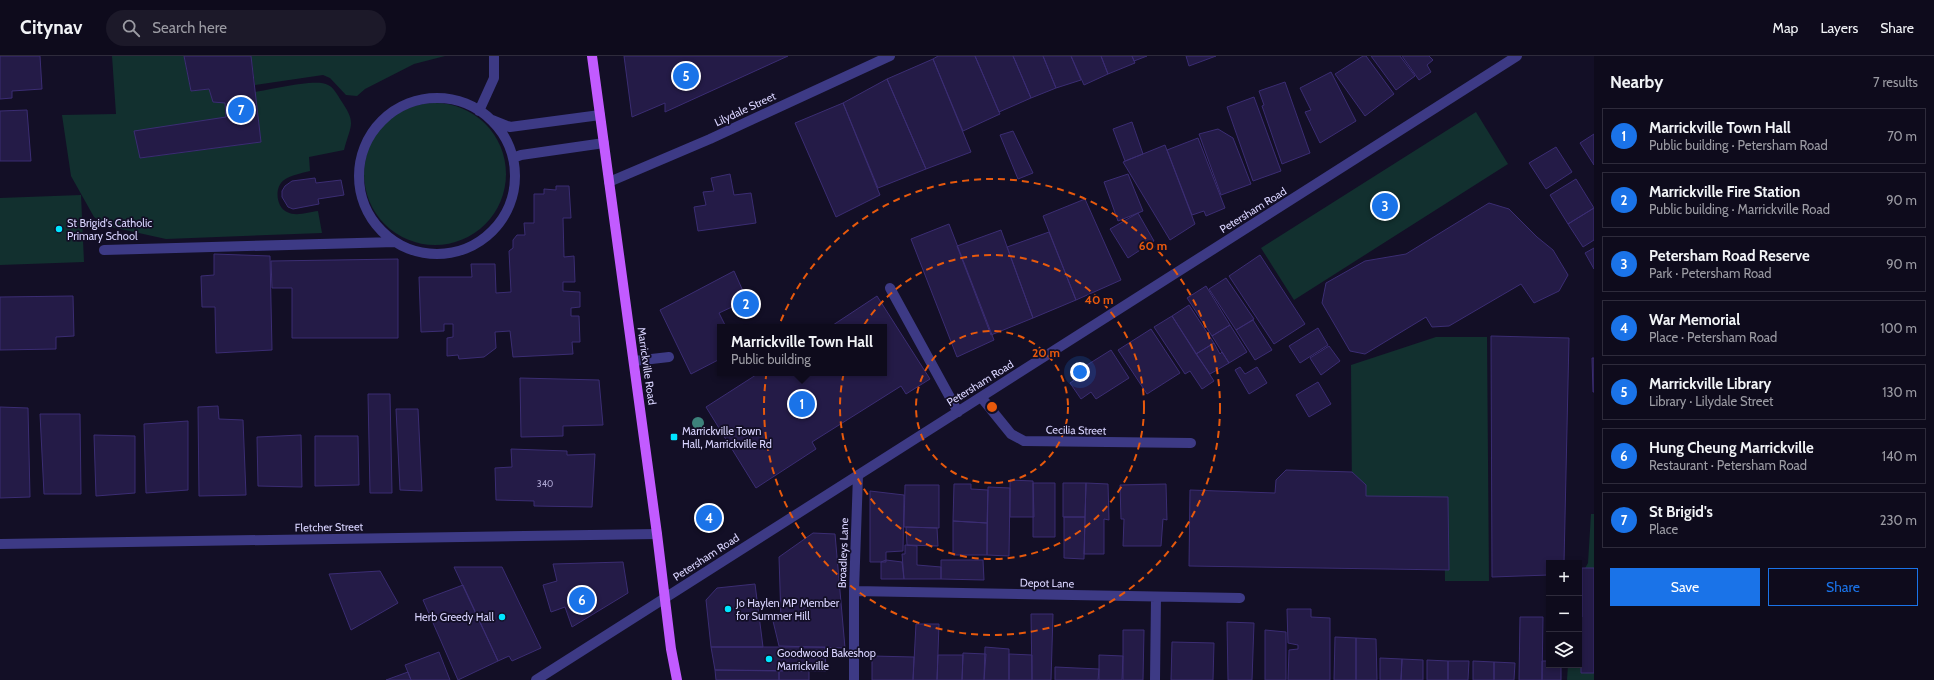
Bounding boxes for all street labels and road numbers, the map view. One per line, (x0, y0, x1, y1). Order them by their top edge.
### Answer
street label: Lilydale Street (712, 89, 778, 129)
street label: Petersham Road (1217, 184, 1289, 236)
street label: Marrickville Road (635, 326, 659, 406)
street label: Petersham Road (944, 357, 1016, 409)
street label: Cecilia Street (1046, 422, 1107, 438)
street label: Broadleys Lane (835, 517, 851, 588)
street label: Fletcher Street (295, 519, 364, 535)
street label: Petersham Road (670, 530, 742, 584)
street label: Depot Lane (1020, 576, 1075, 590)

